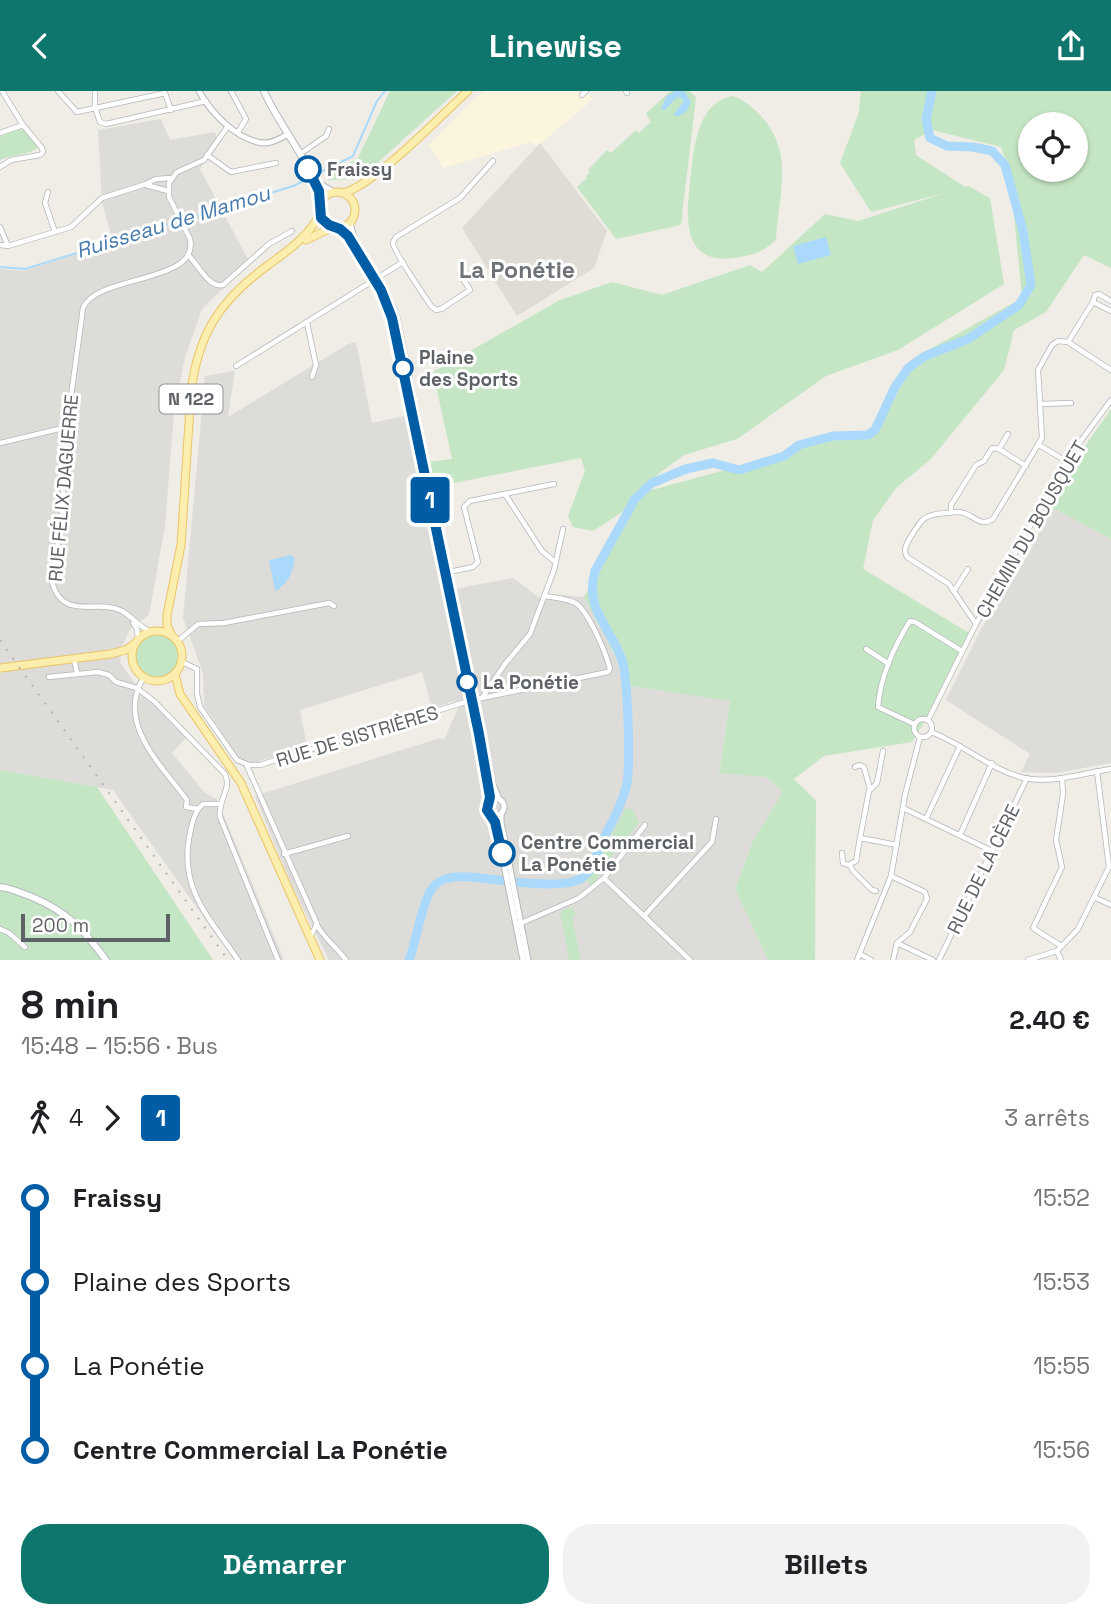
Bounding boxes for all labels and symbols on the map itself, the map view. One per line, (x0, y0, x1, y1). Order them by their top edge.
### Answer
marker: Fraissy (295, 156, 321, 182)
place label: Fraissy (327, 157, 392, 182)
water label: Ruisseau de Mamou (73, 179, 274, 264)
district label: La Ponétie (459, 255, 575, 285)
place label: Plaine des Sports (419, 345, 518, 392)
marker: Plaine des Sports (393, 358, 413, 378)
road number: N 122 (160, 385, 222, 413)
street label: RUE FÉLIX DAGUERRE (43, 393, 84, 583)
street label: CHEMIN DU BOUSQUET (970, 436, 1092, 622)
line badge: 1 (407, 477, 453, 523)
place label: La Ponétie (483, 670, 579, 695)
marker: La Ponétie (457, 672, 477, 692)
street label: RUE DE SISTRIÈRES (273, 700, 441, 773)
street label: RUE DE LA CÈRE (941, 800, 1026, 938)
place label: Centre Commercial La Ponétie (521, 830, 694, 877)
marker: Centre Commercial La Ponétie (489, 840, 515, 866)
scale bar (21, 911, 170, 943)

